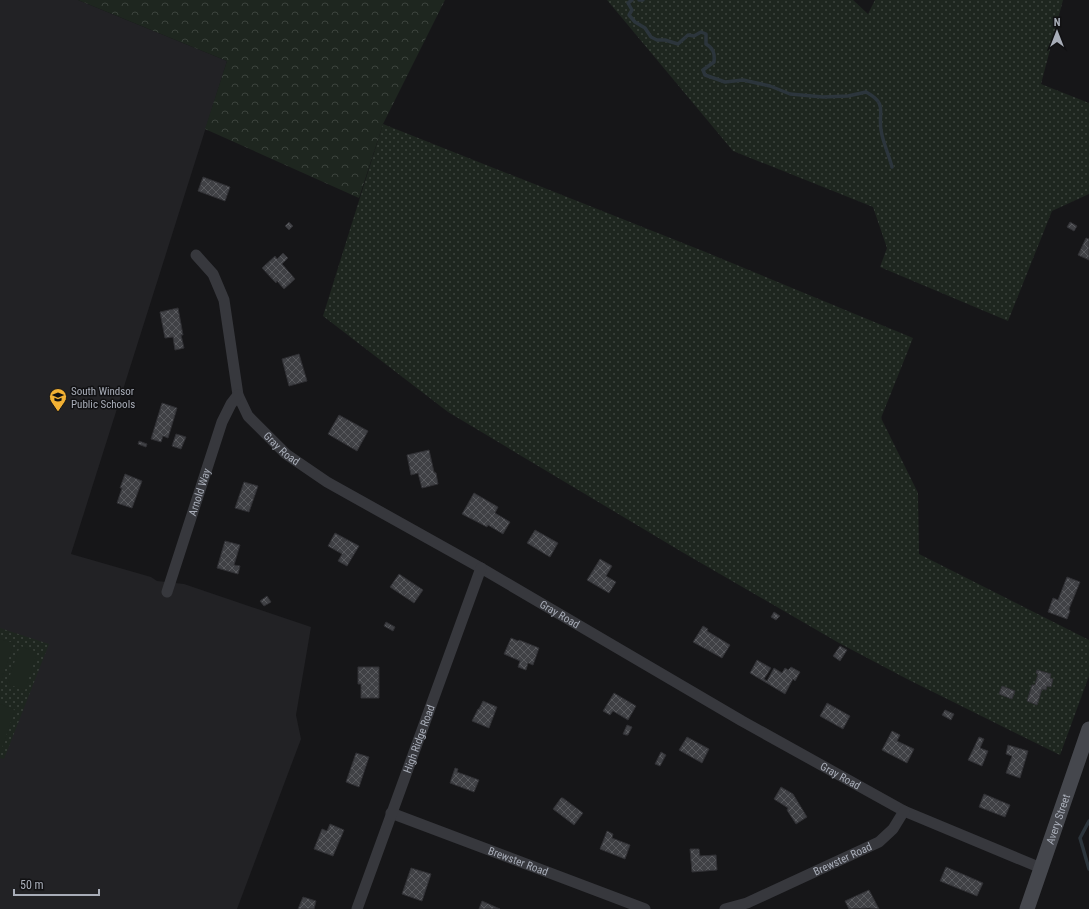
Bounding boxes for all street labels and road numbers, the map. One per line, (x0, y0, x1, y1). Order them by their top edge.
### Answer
street label: Gray Road (261, 429, 302, 468)
street label: Arnold Way (186, 467, 214, 518)
street label: Gray Road (537, 598, 582, 631)
street label: High Ridge Road (401, 703, 438, 775)
street label: Gray Road (818, 760, 863, 793)
street label: Avery Street (1044, 793, 1073, 846)
street label: Brewster Road (811, 840, 874, 878)
street label: Brewster Road (486, 844, 550, 879)

